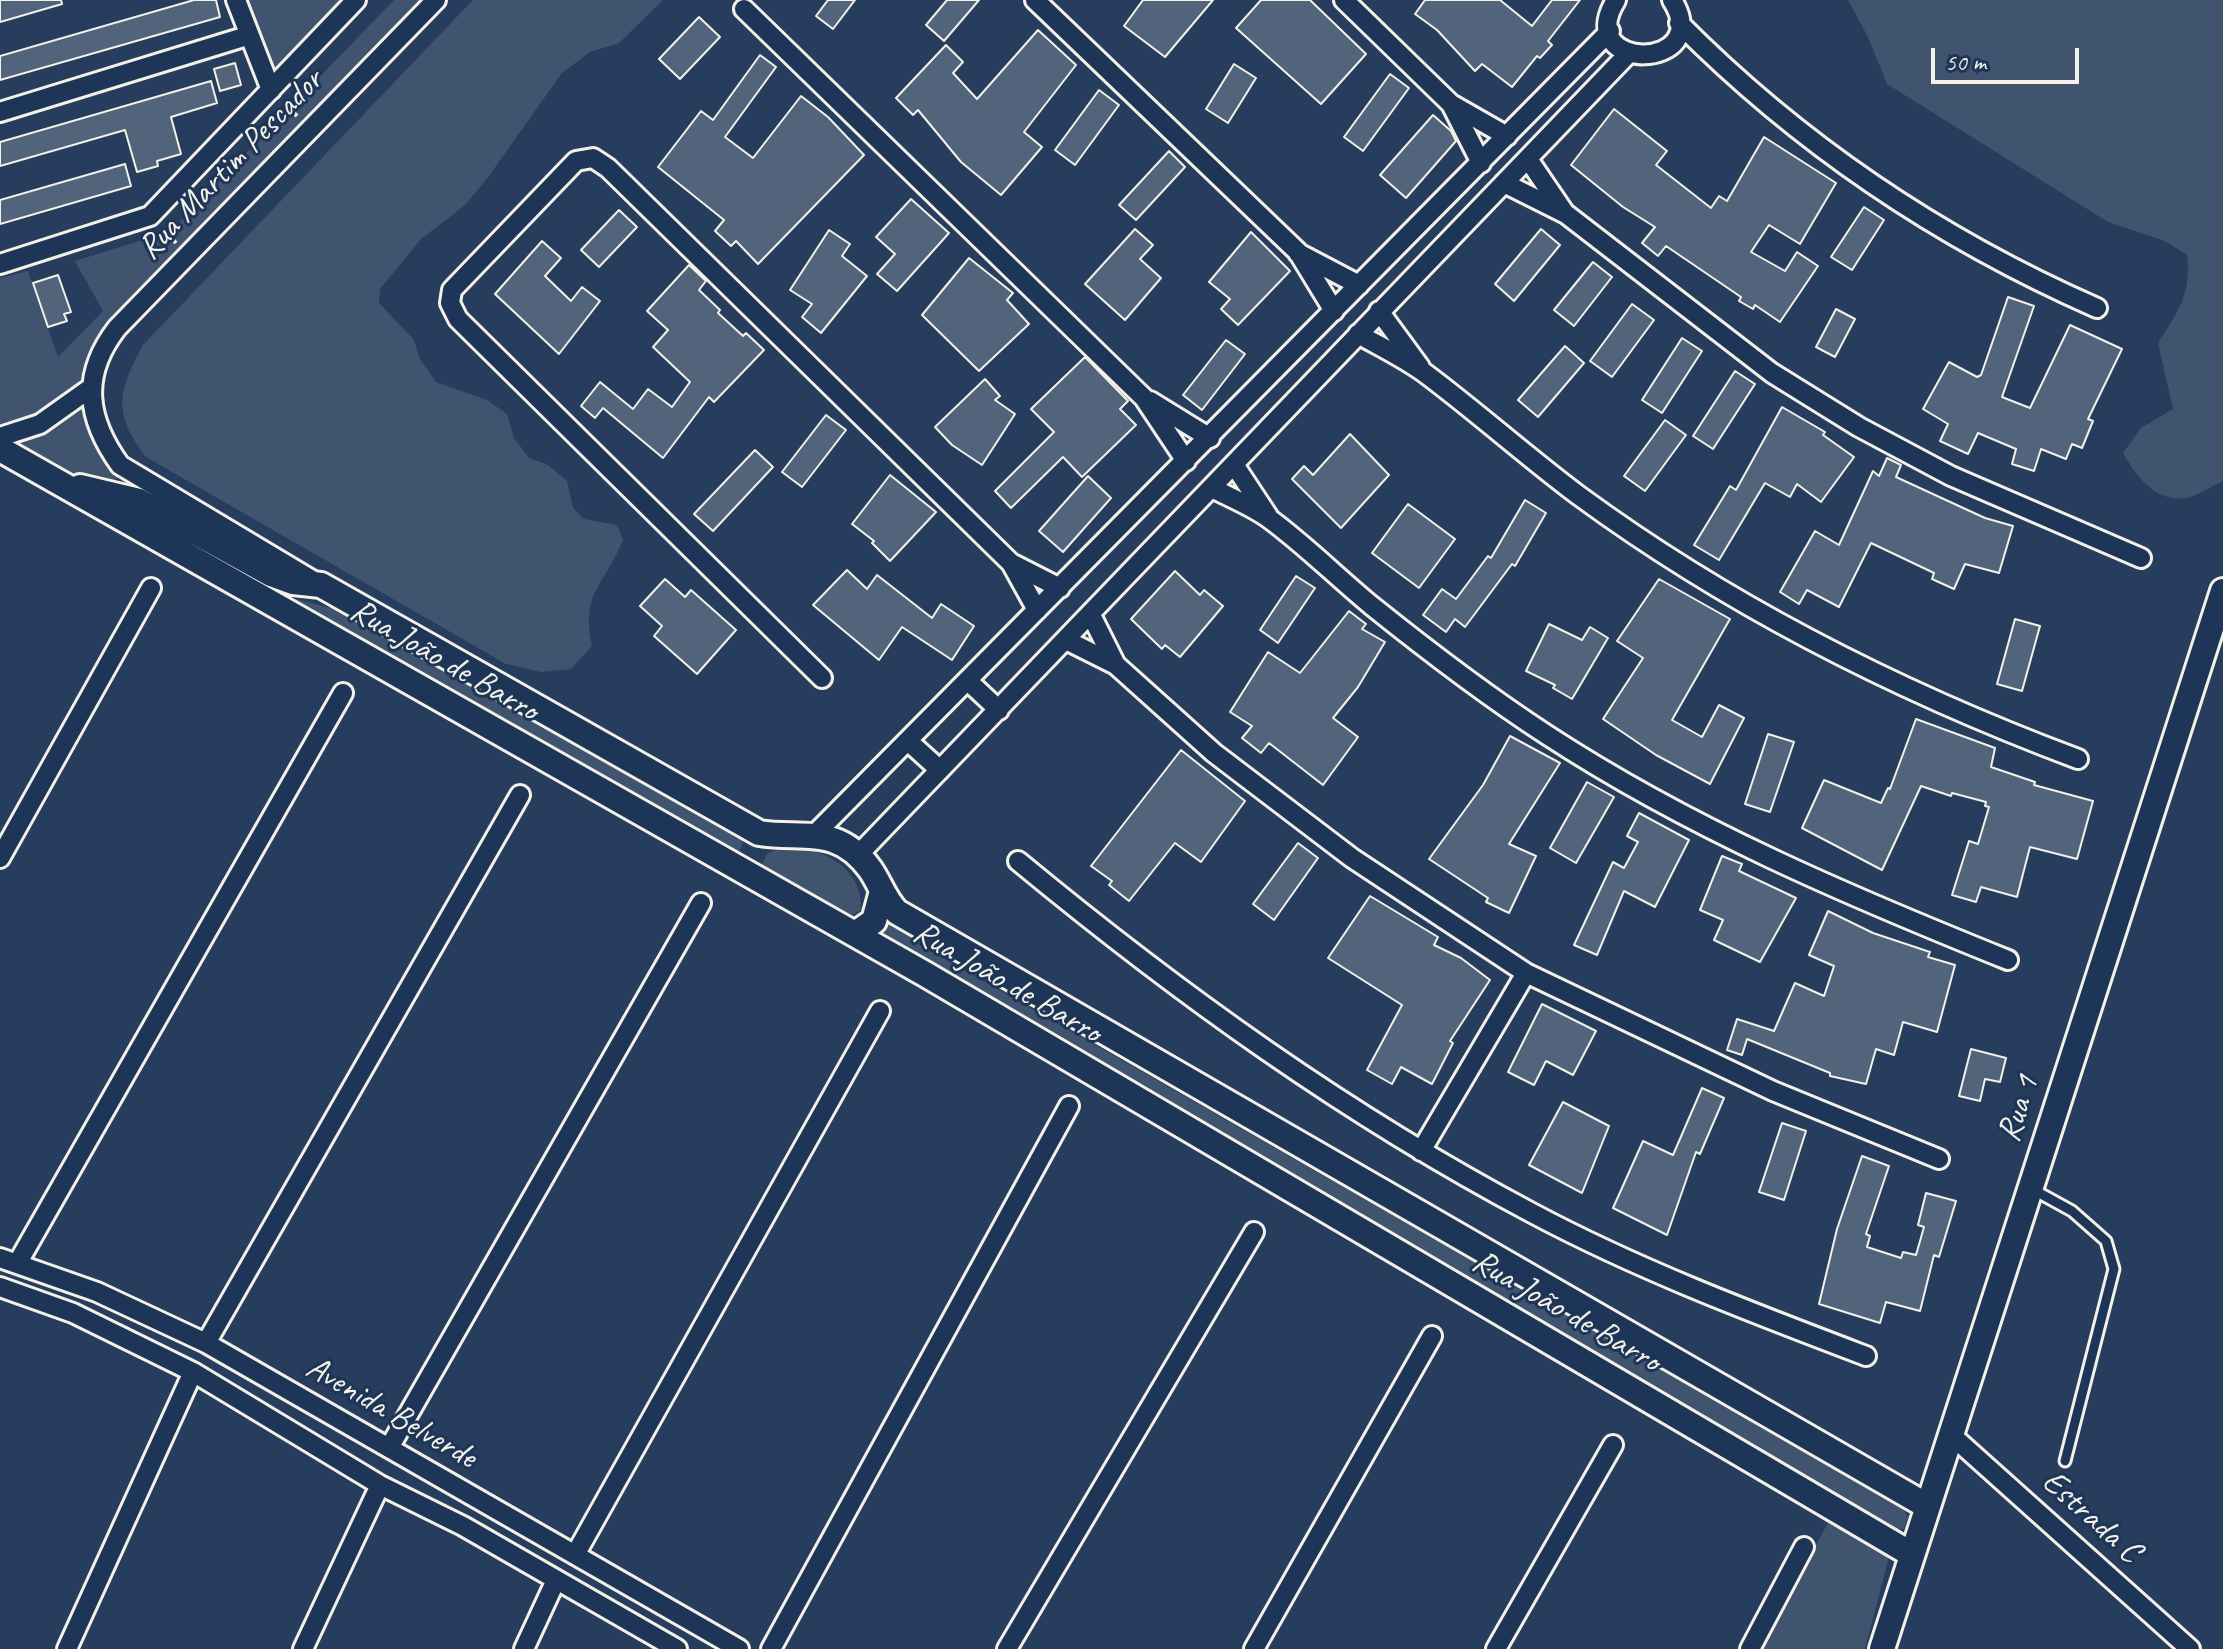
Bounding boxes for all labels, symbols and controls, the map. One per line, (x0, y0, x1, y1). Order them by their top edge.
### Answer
scale bar (1935, 32, 2083, 82)
text: 50 m (1945, 47, 1986, 77)
street label: Rua Martim Pescador (130, 61, 332, 269)
street label: Rua João de Barro (343, 591, 545, 731)
street label: Rua João de Barro (906, 913, 1108, 1053)
street label: Rua 1 (1989, 1071, 2049, 1147)
street label: Rua João de Barro (1465, 1242, 1667, 1382)
street label: Avenida Belverde (298, 1348, 484, 1478)
street label: Estrada C (2033, 1462, 2149, 1572)

